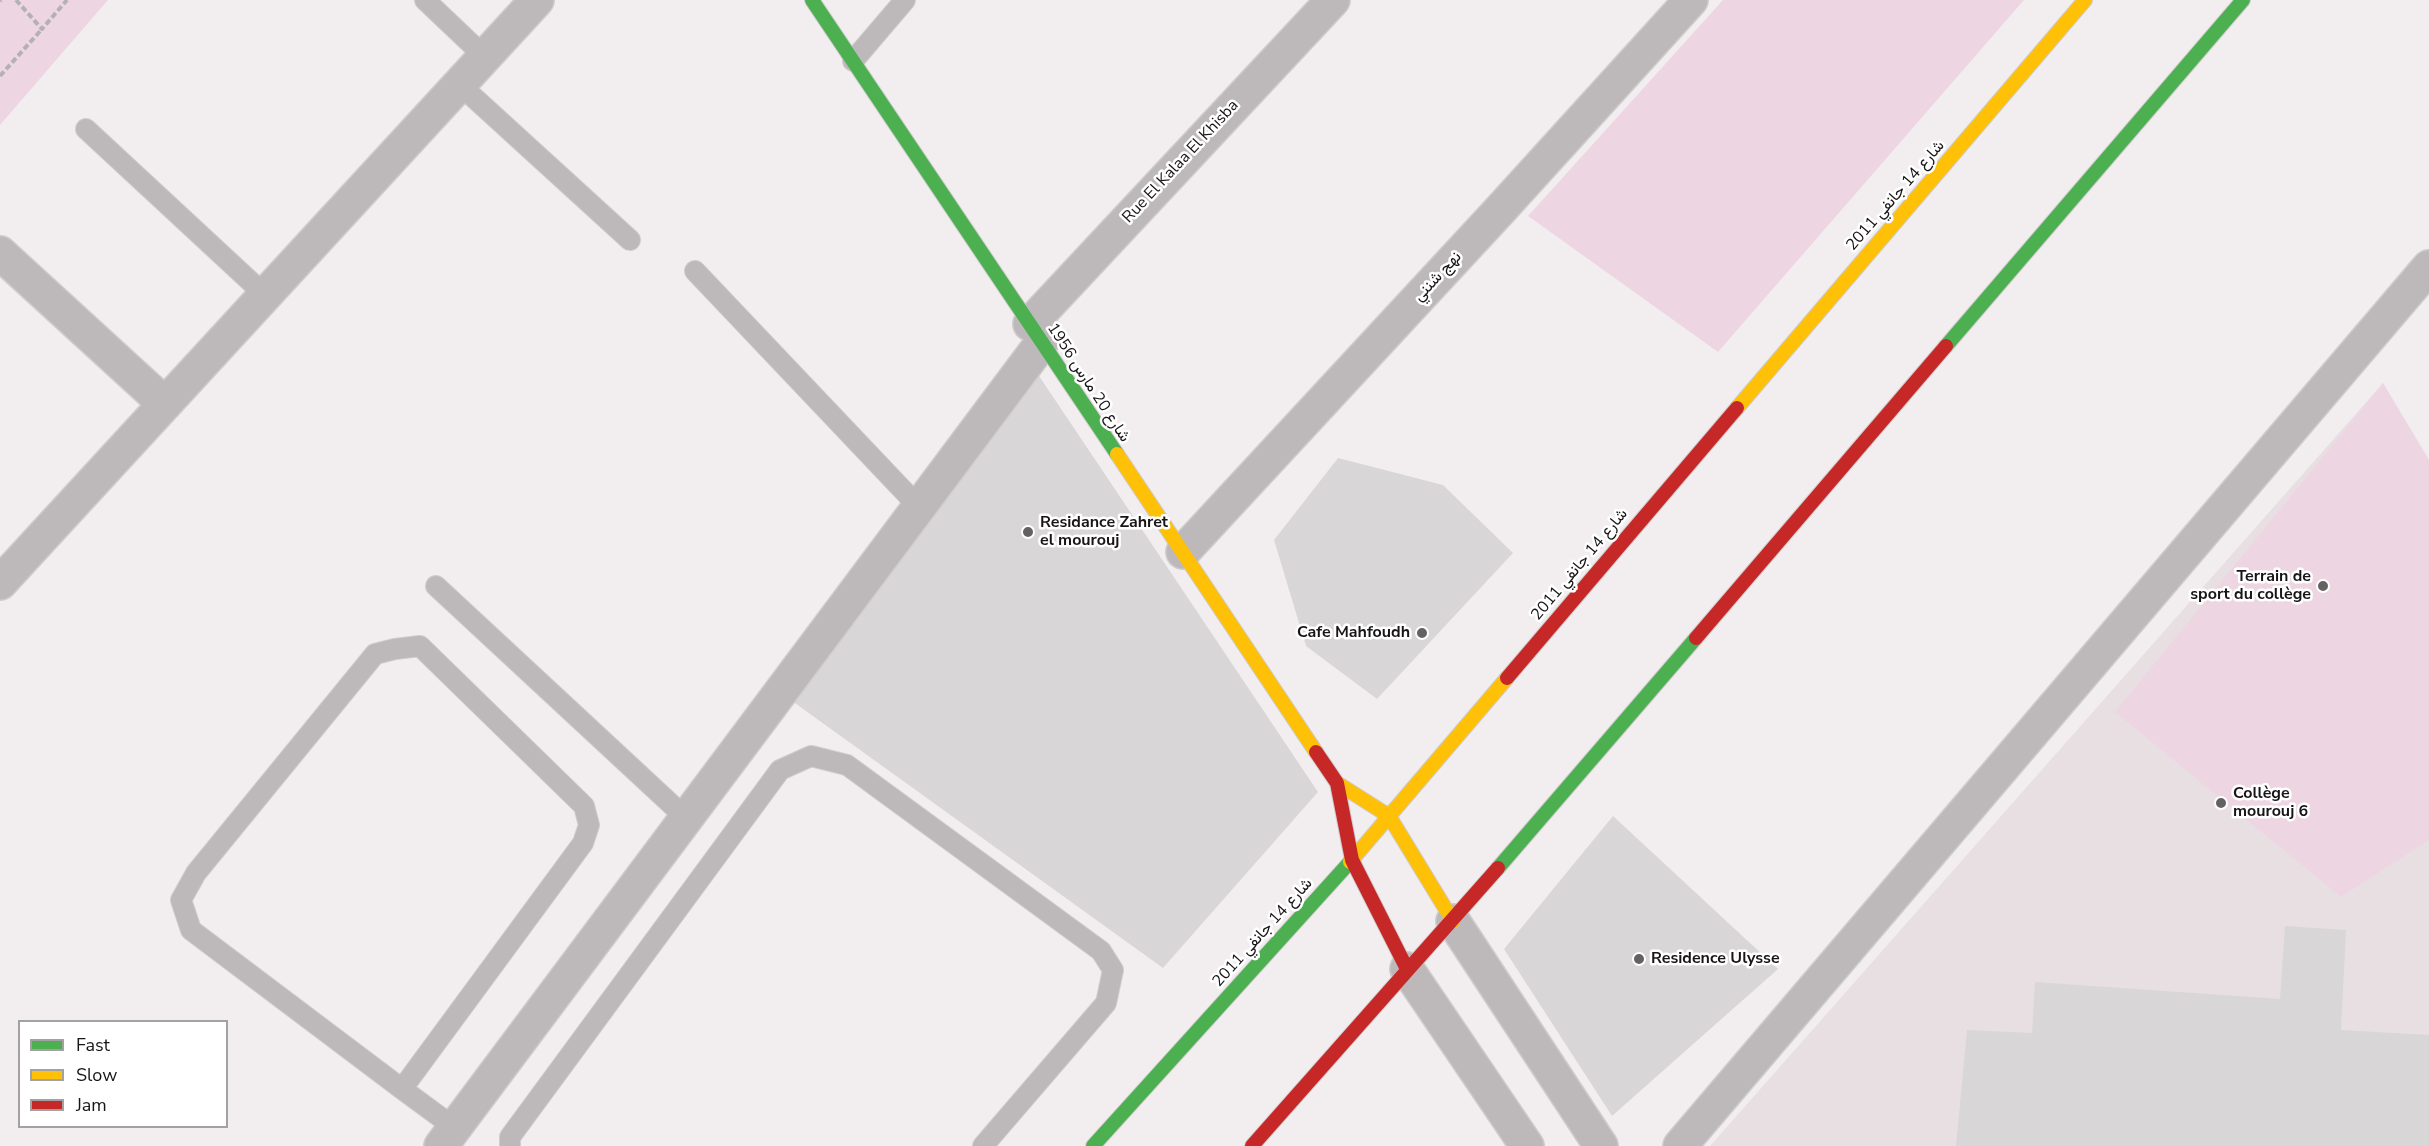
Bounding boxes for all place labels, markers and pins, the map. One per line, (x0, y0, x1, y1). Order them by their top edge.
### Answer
place label: Residance Zahret el mourouj (1040, 513, 1168, 551)
marker: Residance Zahret el mourouj (1021, 525, 1035, 539)
place label: Terrain de sport du collège (2190, 567, 2311, 605)
marker: Terrain de sport du collège (2316, 579, 2330, 593)
place label: Cafe Mahfoudh (1297, 623, 1410, 643)
marker: Cafe Mahfoudh (1415, 626, 1429, 640)
place label: Collège mourouj 6 (2233, 784, 2308, 822)
marker: Collège mourouj 6 (2214, 796, 2228, 810)
place label: Residence Ulysse (1651, 949, 1780, 969)
marker: Residence Ulysse (1632, 952, 1646, 966)

